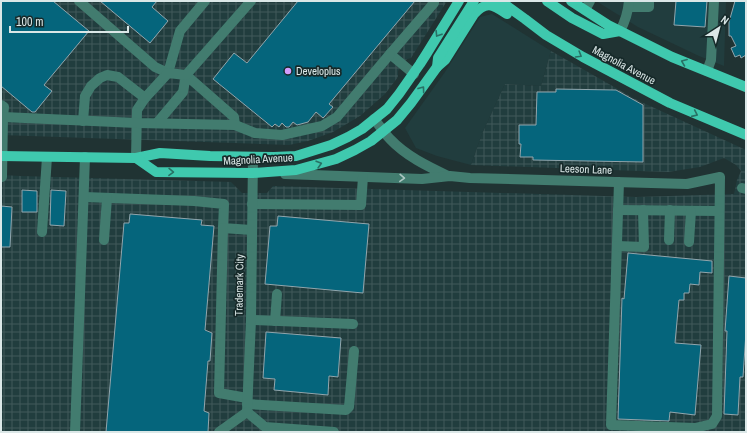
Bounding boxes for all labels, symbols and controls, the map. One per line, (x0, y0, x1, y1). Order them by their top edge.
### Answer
scale bar (10, 8, 128, 34)
north arrow (699, 8, 739, 48)
text: N (718, 12, 732, 27)
text: 100 m (16, 14, 43, 30)
one-way arrow (436, 30, 443, 37)
street label: Magnolia Avenue (590, 42, 658, 88)
one-way arrow (575, 50, 582, 58)
one-way arrow (680, 58, 687, 66)
place label: Developlus (296, 64, 341, 78)
marker: Developlus (283, 66, 293, 76)
one-way arrow (417, 86, 424, 93)
one-way arrow (691, 109, 698, 117)
street label: Magnolia Avenue (223, 150, 293, 168)
one-way arrow (316, 160, 323, 169)
street label: Leeson Lane (560, 161, 612, 177)
one-way arrow (168, 168, 174, 176)
one-way arrow (399, 174, 405, 183)
street label: Trademark City (231, 253, 247, 316)

